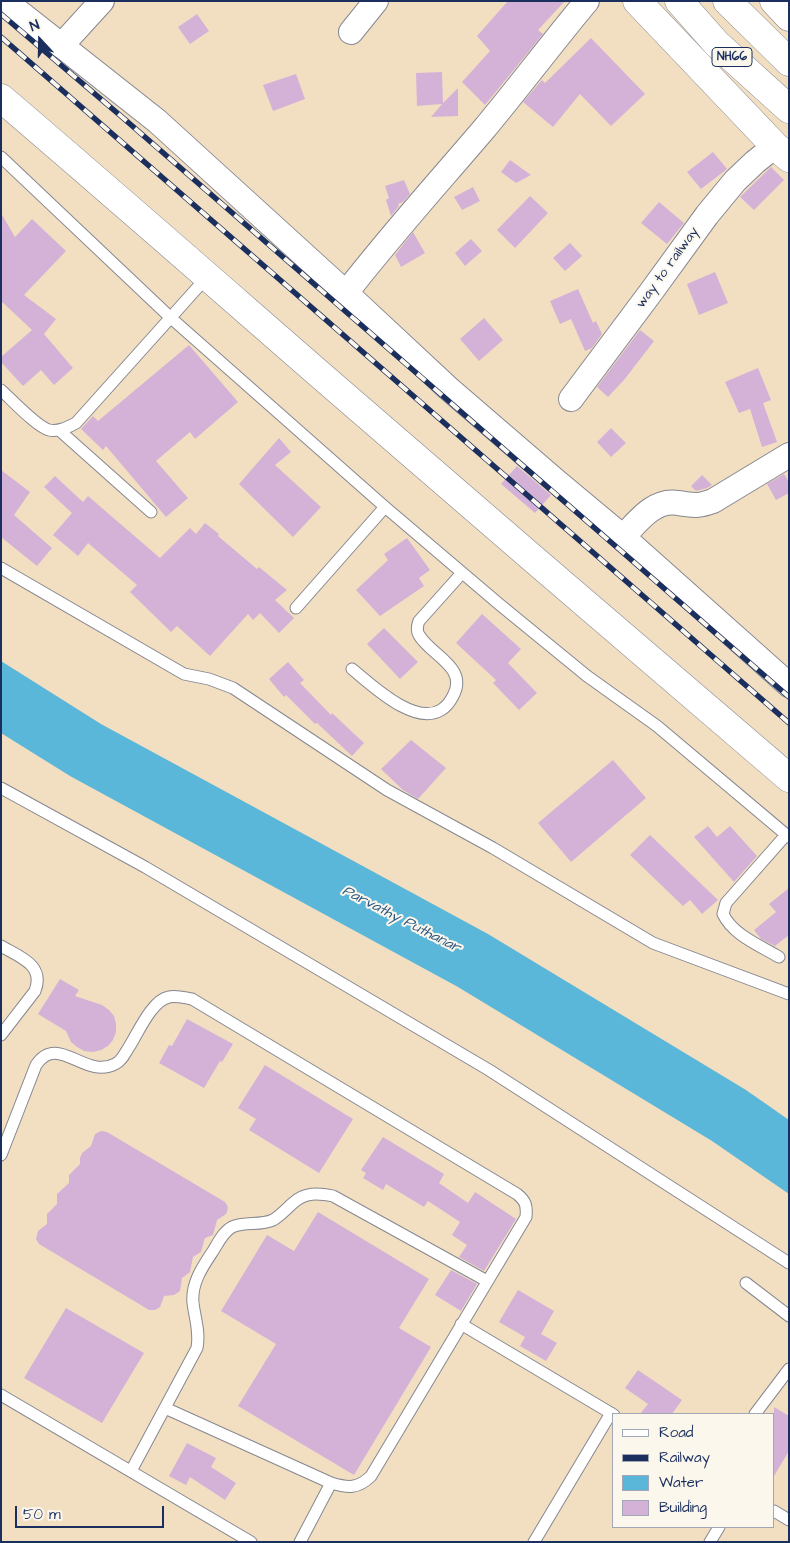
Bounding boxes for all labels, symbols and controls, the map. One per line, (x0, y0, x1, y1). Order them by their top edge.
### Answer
north arrow (15, 15, 65, 65)
text: N (27, 15, 42, 37)
road number: NH66 (712, 48, 752, 66)
street label: way to railway (633, 224, 703, 312)
water label: Parvathy Puthanar (339, 882, 463, 958)
legend (612, 1413, 775, 1528)
text: Road (659, 1422, 693, 1443)
text: Railway (659, 1447, 710, 1468)
text: Water (659, 1472, 703, 1493)
scale bar (18, 1496, 166, 1528)
text: Building (659, 1497, 707, 1518)
text: 50 m (23, 1504, 61, 1525)

